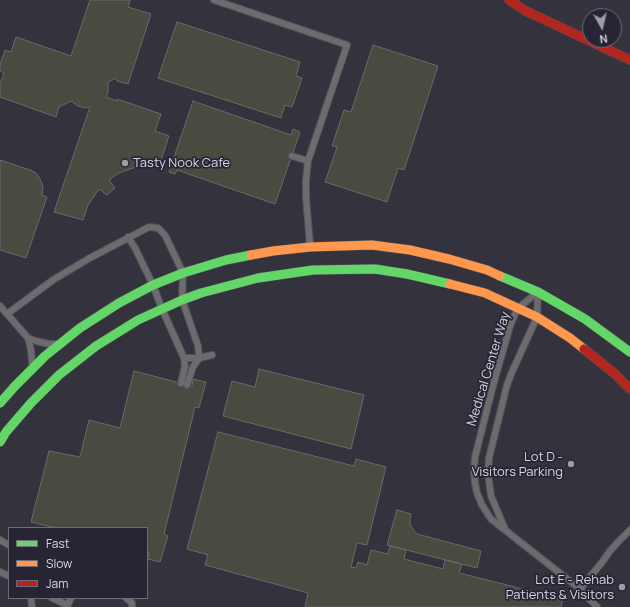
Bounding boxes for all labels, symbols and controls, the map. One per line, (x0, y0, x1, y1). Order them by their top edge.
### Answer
north arrow (582, 8, 622, 48)
text: N (599, 31, 609, 47)
place label: Tasty Nook Cafe (133, 155, 230, 171)
marker: Tasty Nook Cafe (120, 158, 130, 168)
street label: Medical Center Way (464, 310, 514, 428)
place label: Lot D - Visitors Parking (472, 449, 563, 480)
marker: Lot D - Visitors Parking (566, 459, 576, 469)
legend (8, 527, 148, 599)
text: Fast (46, 535, 70, 552)
text: Slow (46, 555, 72, 572)
place label: Lot E - Rehab Patients & Visitors (506, 572, 614, 603)
text: Jam (46, 575, 68, 592)
marker: Lot E - Rehab Patients & Visitors (617, 582, 627, 592)

